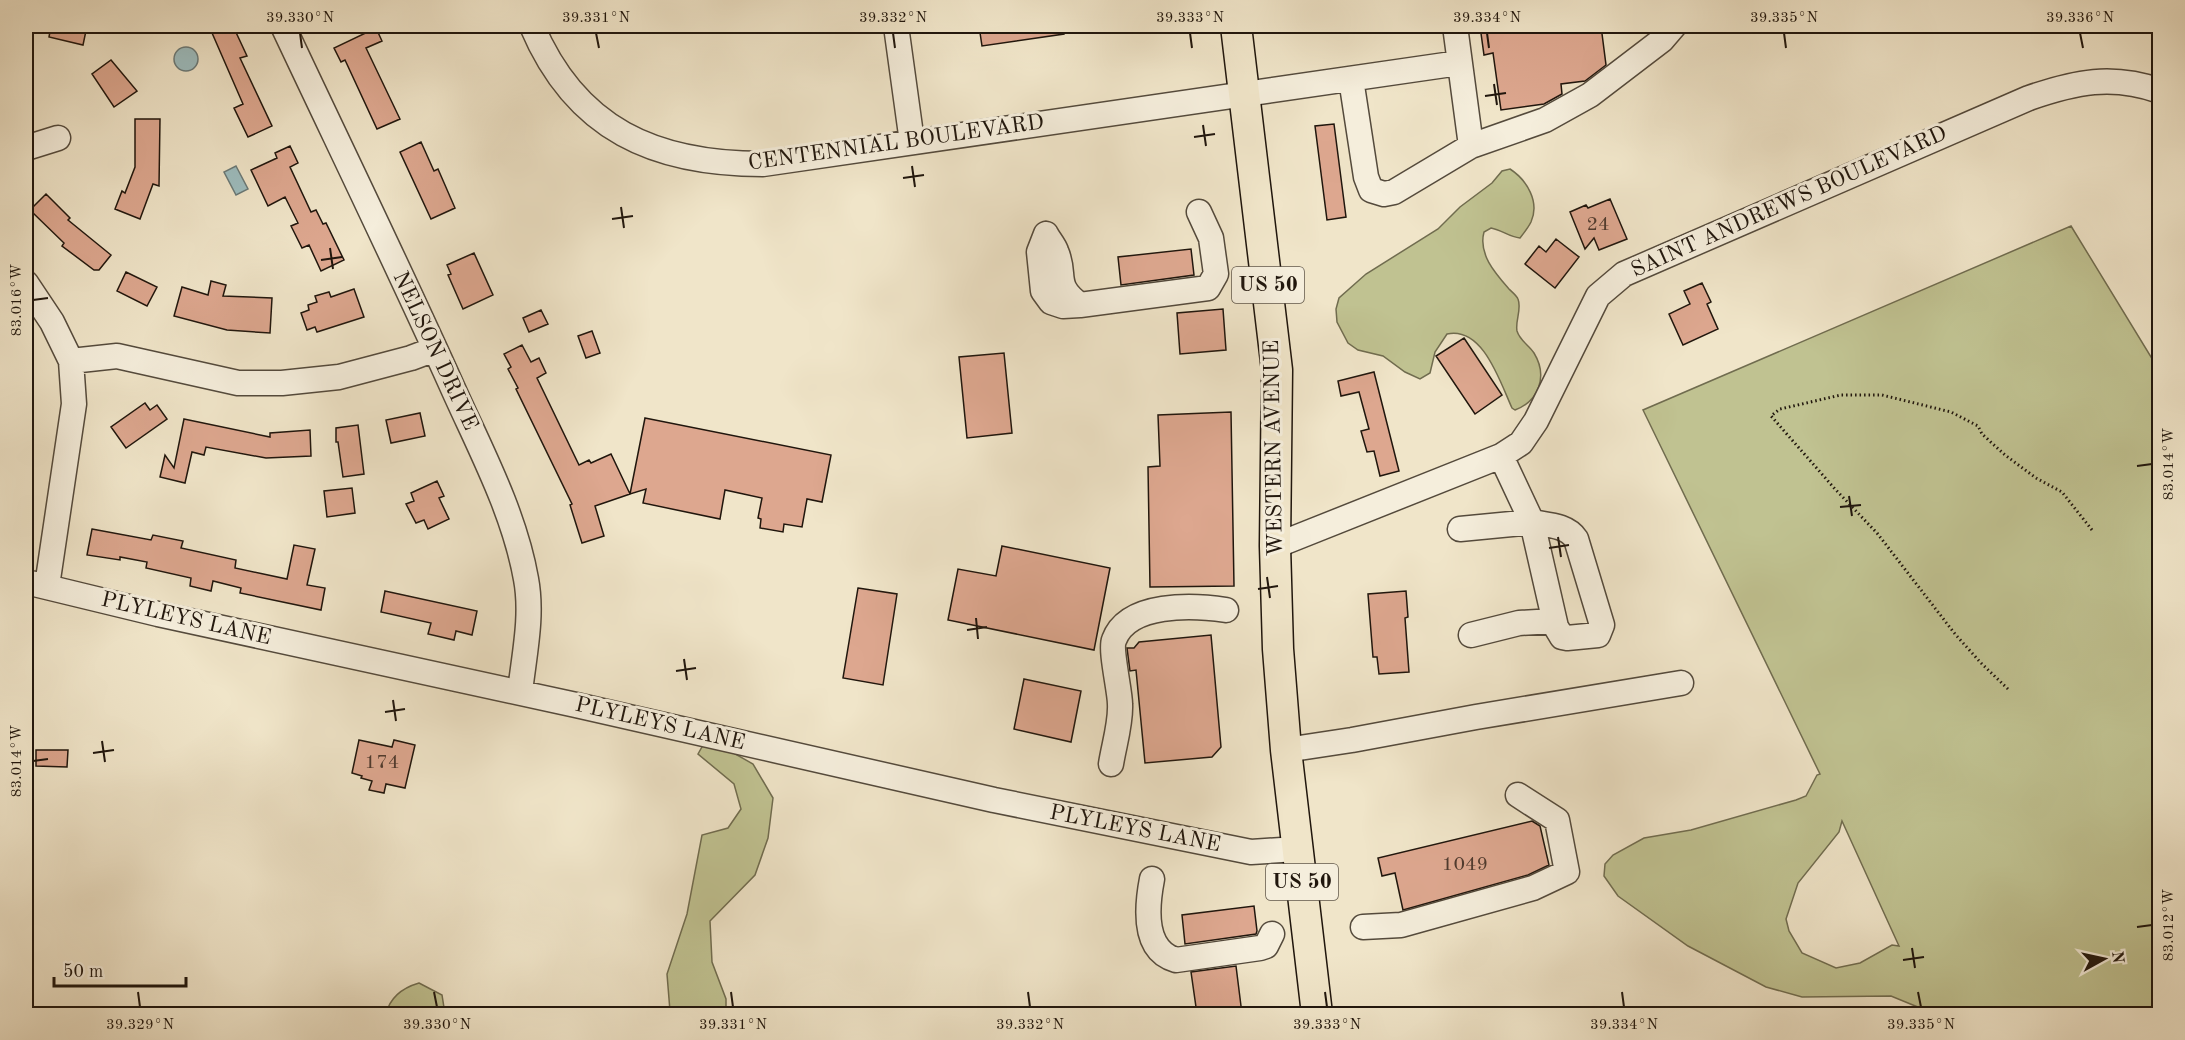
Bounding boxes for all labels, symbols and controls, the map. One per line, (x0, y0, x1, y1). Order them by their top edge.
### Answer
text: 39.330°N (266, 11, 334, 26)
text: 39.331°N (562, 11, 630, 26)
text: 39.332°N (859, 11, 927, 26)
text: 39.333°N (1156, 11, 1224, 26)
text: 39.334°N (1453, 11, 1521, 26)
text: 39.335°N (1750, 11, 1818, 26)
text: 39.336°N (2046, 11, 2114, 26)
street label: CENTENNIAL BOULEVARD (747, 111, 1045, 175)
street label: SAINT ANDREWS BOULEVARD (1628, 122, 1950, 282)
house number: 24 (1586, 215, 1610, 235)
text: 83.016°W (10, 264, 25, 336)
road number: US 50 (1232, 267, 1304, 303)
street label: NELSON DRIVE (389, 268, 481, 434)
street label: WESTERN AVENUE (1261, 339, 1287, 557)
text: 83.014°W (2162, 428, 2177, 500)
street label: PLYLEYS LANE (99, 589, 273, 649)
street label: PLYLEYS LANE (573, 694, 747, 754)
text: 83.014°W (10, 725, 25, 797)
house number: 174 (365, 753, 399, 773)
street label: PLYLEYS LANE (1048, 802, 1222, 856)
house number: 1049 (1442, 855, 1488, 875)
road number: US 50 (1266, 864, 1338, 900)
text: 83.012°W (2162, 889, 2177, 961)
north arrow (2074, 929, 2134, 989)
scale bar (54, 950, 186, 988)
text: N (2108, 950, 2126, 965)
text: 50 m (63, 963, 103, 981)
text: 39.329°N (106, 1018, 174, 1033)
text: 39.330°N (403, 1018, 471, 1033)
text: 39.331°N (699, 1018, 767, 1033)
text: 39.332°N (996, 1018, 1064, 1033)
text: 39.333°N (1293, 1018, 1361, 1033)
text: 39.334°N (1590, 1018, 1658, 1033)
text: 39.335°N (1887, 1018, 1955, 1033)

